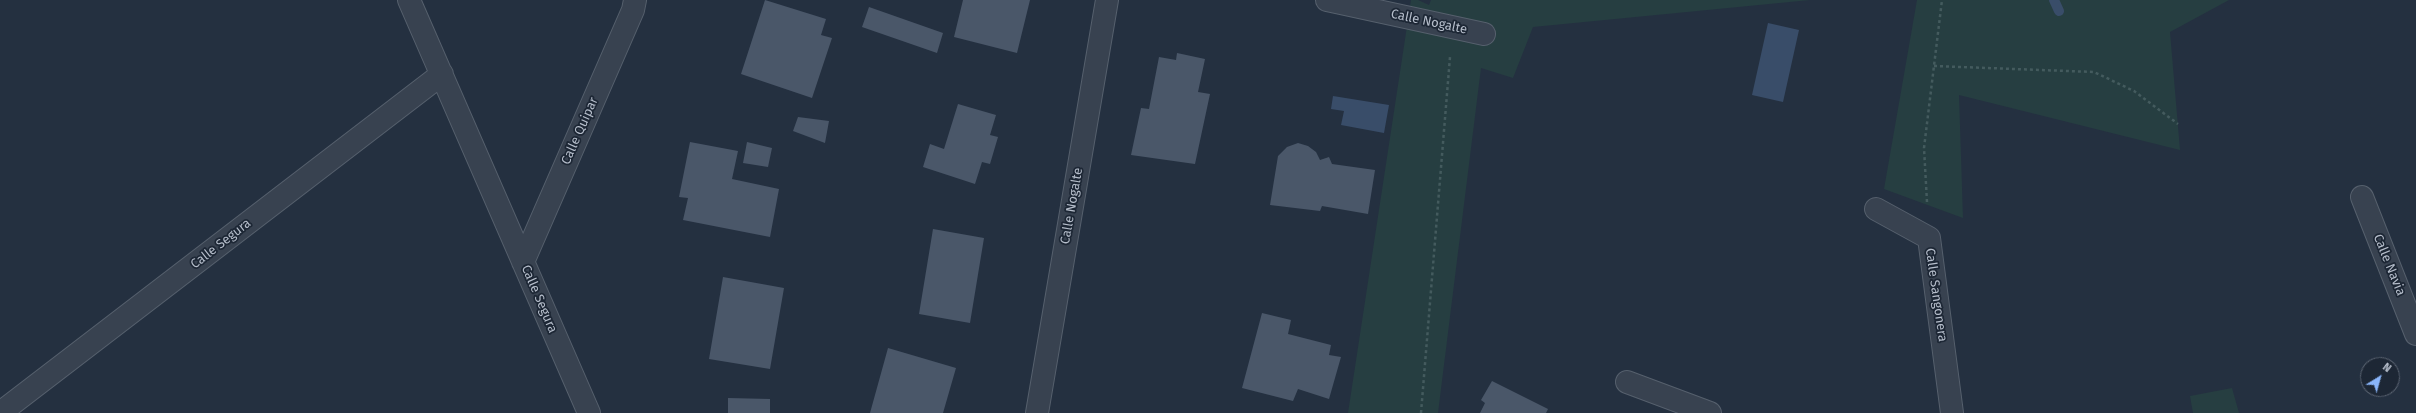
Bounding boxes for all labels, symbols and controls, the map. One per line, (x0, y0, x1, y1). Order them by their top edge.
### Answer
street label: Calle Nogalte (1389, 6, 1469, 38)
street label: Calle Quipar (558, 95, 602, 167)
street label: Calle Nogalte (1058, 166, 1086, 246)
street label: Calle Segura (188, 216, 254, 272)
street label: Calle Navia (2370, 232, 2408, 298)
street label: Calle Sangonera (1922, 247, 1950, 343)
street label: Calle Segura (518, 263, 560, 335)
north arrow (2360, 357, 2400, 397)
text: N (2380, 360, 2394, 375)

